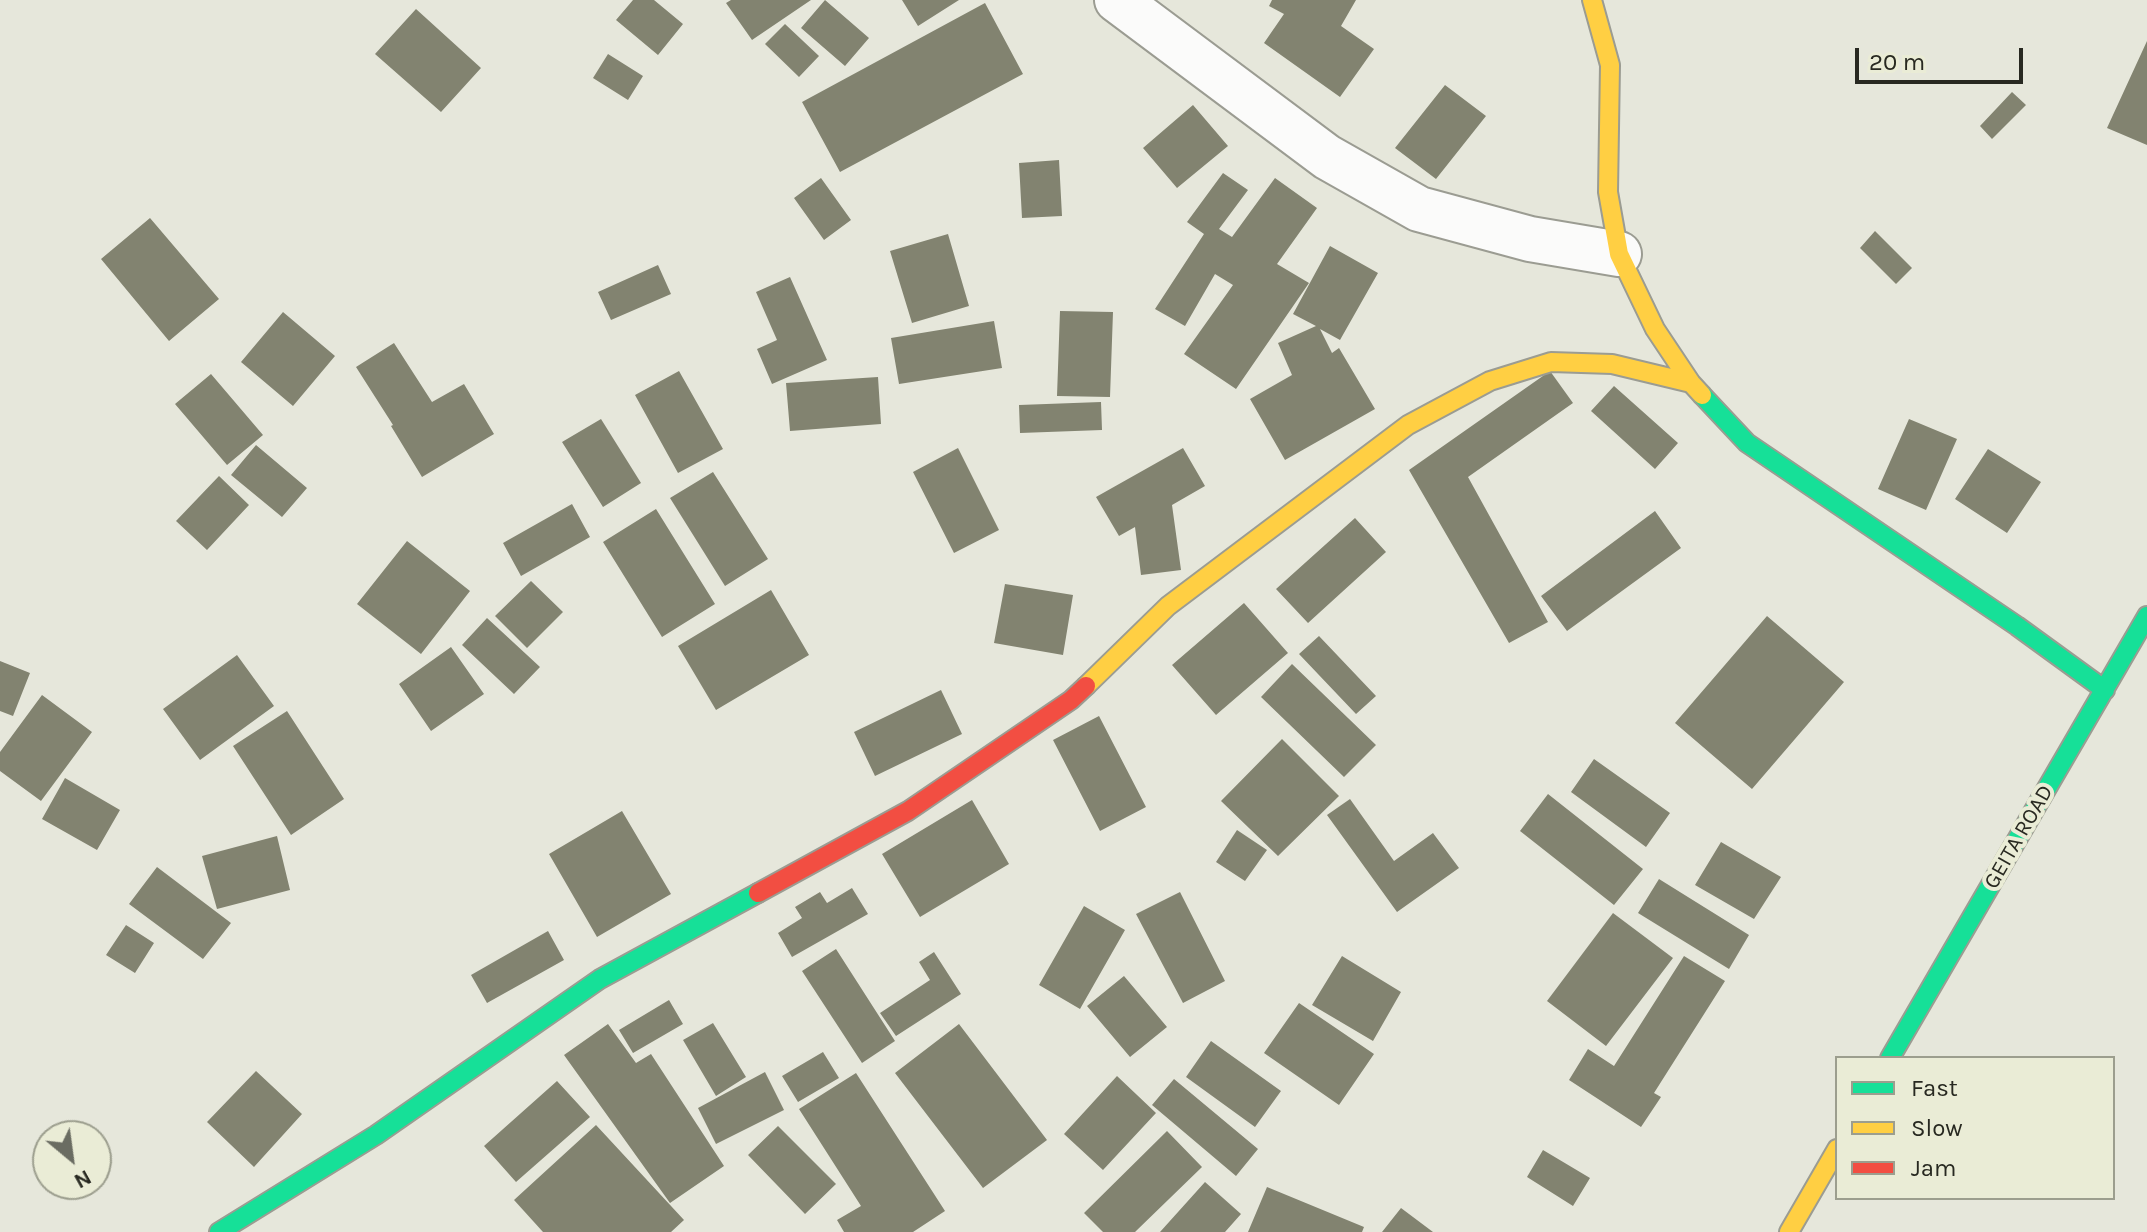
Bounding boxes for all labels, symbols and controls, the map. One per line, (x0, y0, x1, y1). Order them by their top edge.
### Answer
scale bar (1859, 32, 2027, 82)
text: 20 m (1869, 48, 1925, 76)
street label: GEITA ROAD (1979, 780, 2059, 894)
legend (1835, 1056, 2115, 1200)
text: Fast (1911, 1074, 1958, 1102)
text: Slow (1911, 1114, 1963, 1142)
north arrow (32, 1120, 112, 1200)
text: Jam (1911, 1154, 1956, 1182)
text: N (69, 1164, 96, 1194)

